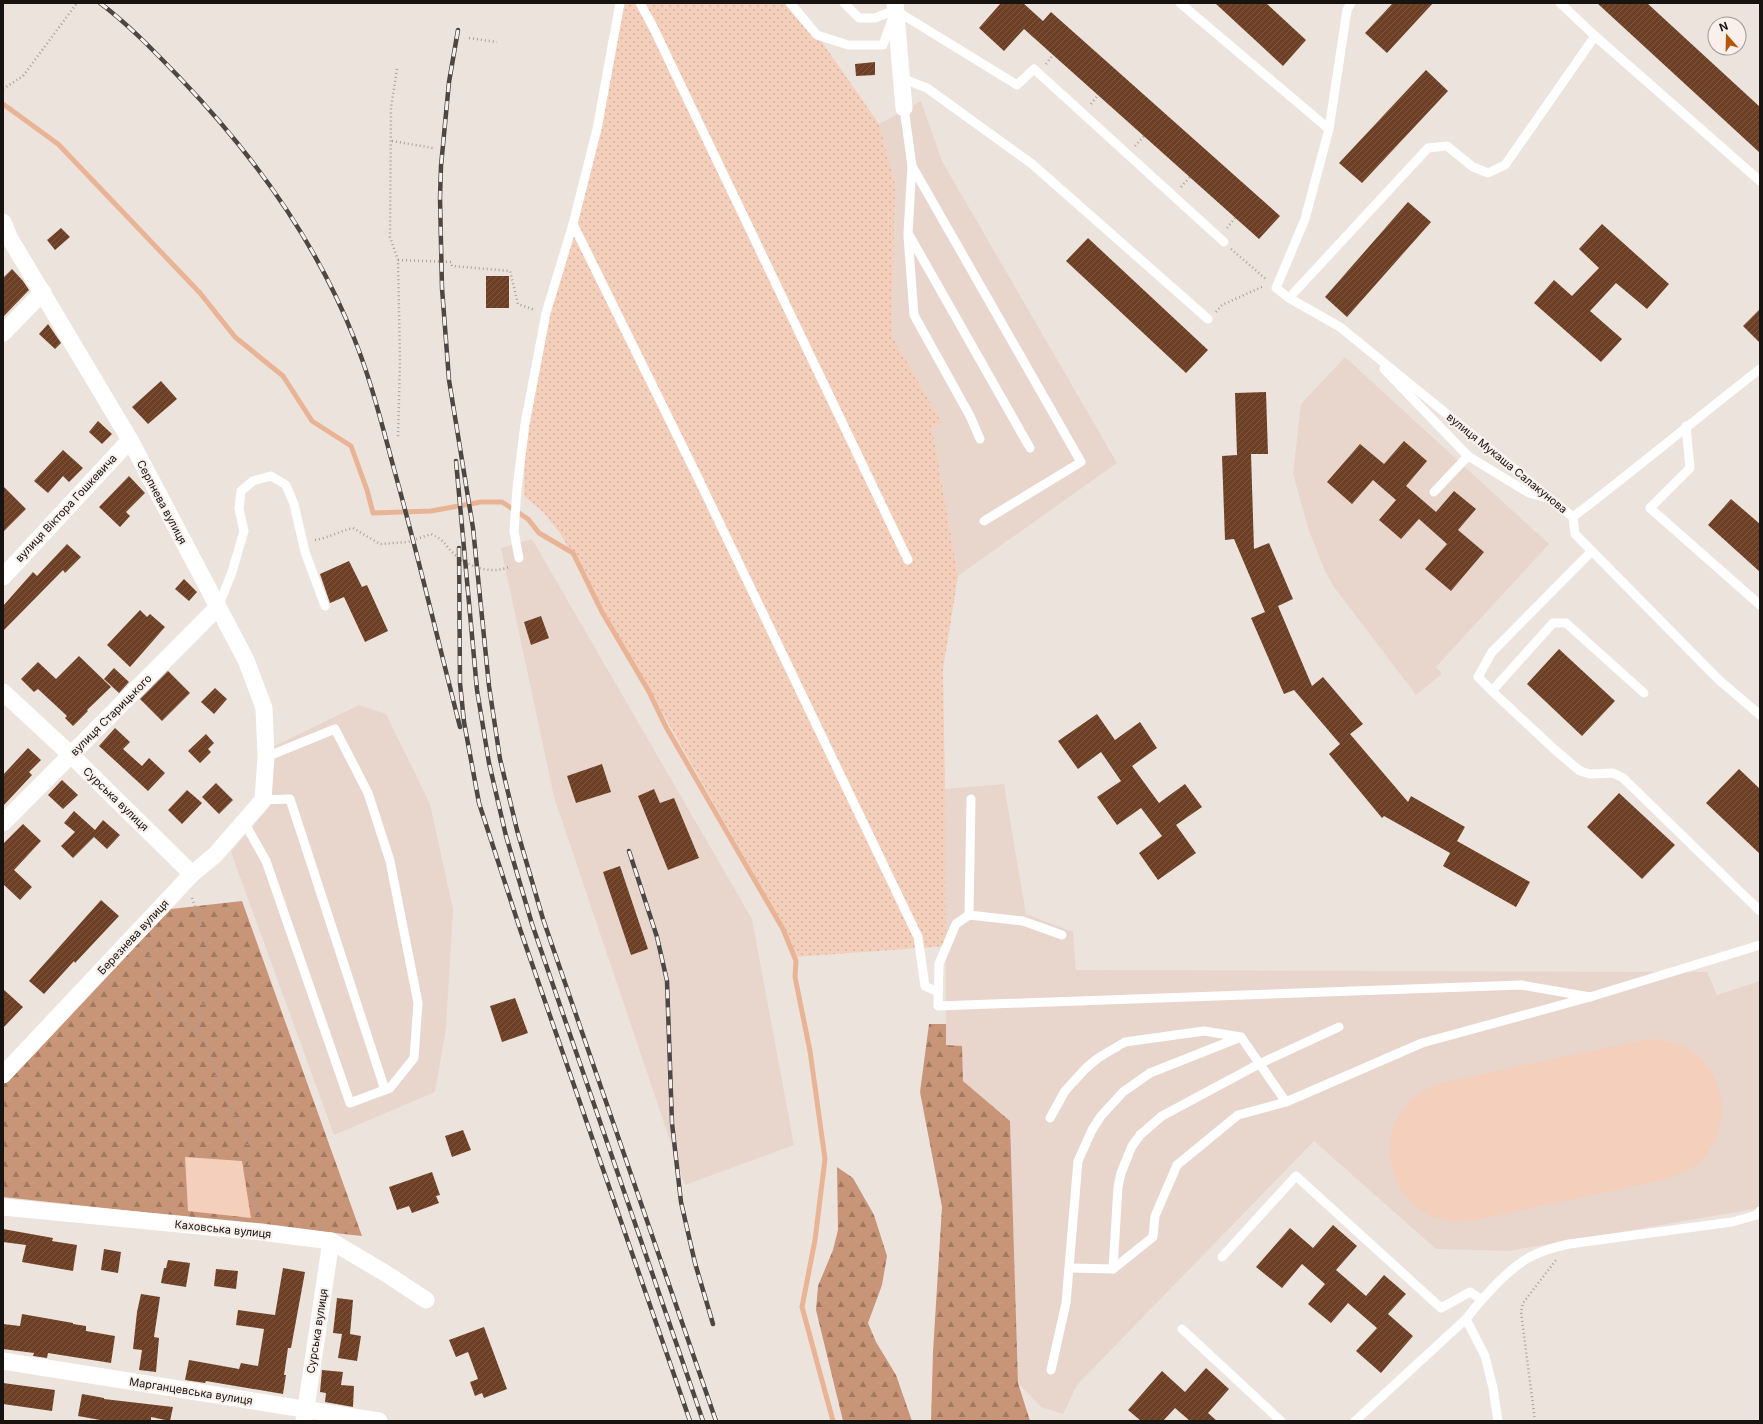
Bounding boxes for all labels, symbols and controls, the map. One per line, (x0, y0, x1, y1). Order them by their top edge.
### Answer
north arrow (1707, 16, 1747, 56)
text: N (1717, 19, 1730, 35)
street label: вулиця Мукаша Салакунова (1444, 410, 1570, 516)
street label: вулиця Віктора Гошкевича (12, 451, 120, 565)
street label: Серпнева вулиця (134, 457, 190, 547)
street label: вулиця Старицького (67, 671, 155, 759)
street label: Сурська вулиця (80, 764, 152, 834)
street label: Березнева вулиця (94, 896, 172, 978)
street label: Каховська вулиця (174, 1217, 272, 1241)
street label: Сурська вулиця (303, 1287, 331, 1375)
street label: Марганцевська вулиця (128, 1374, 254, 1408)

